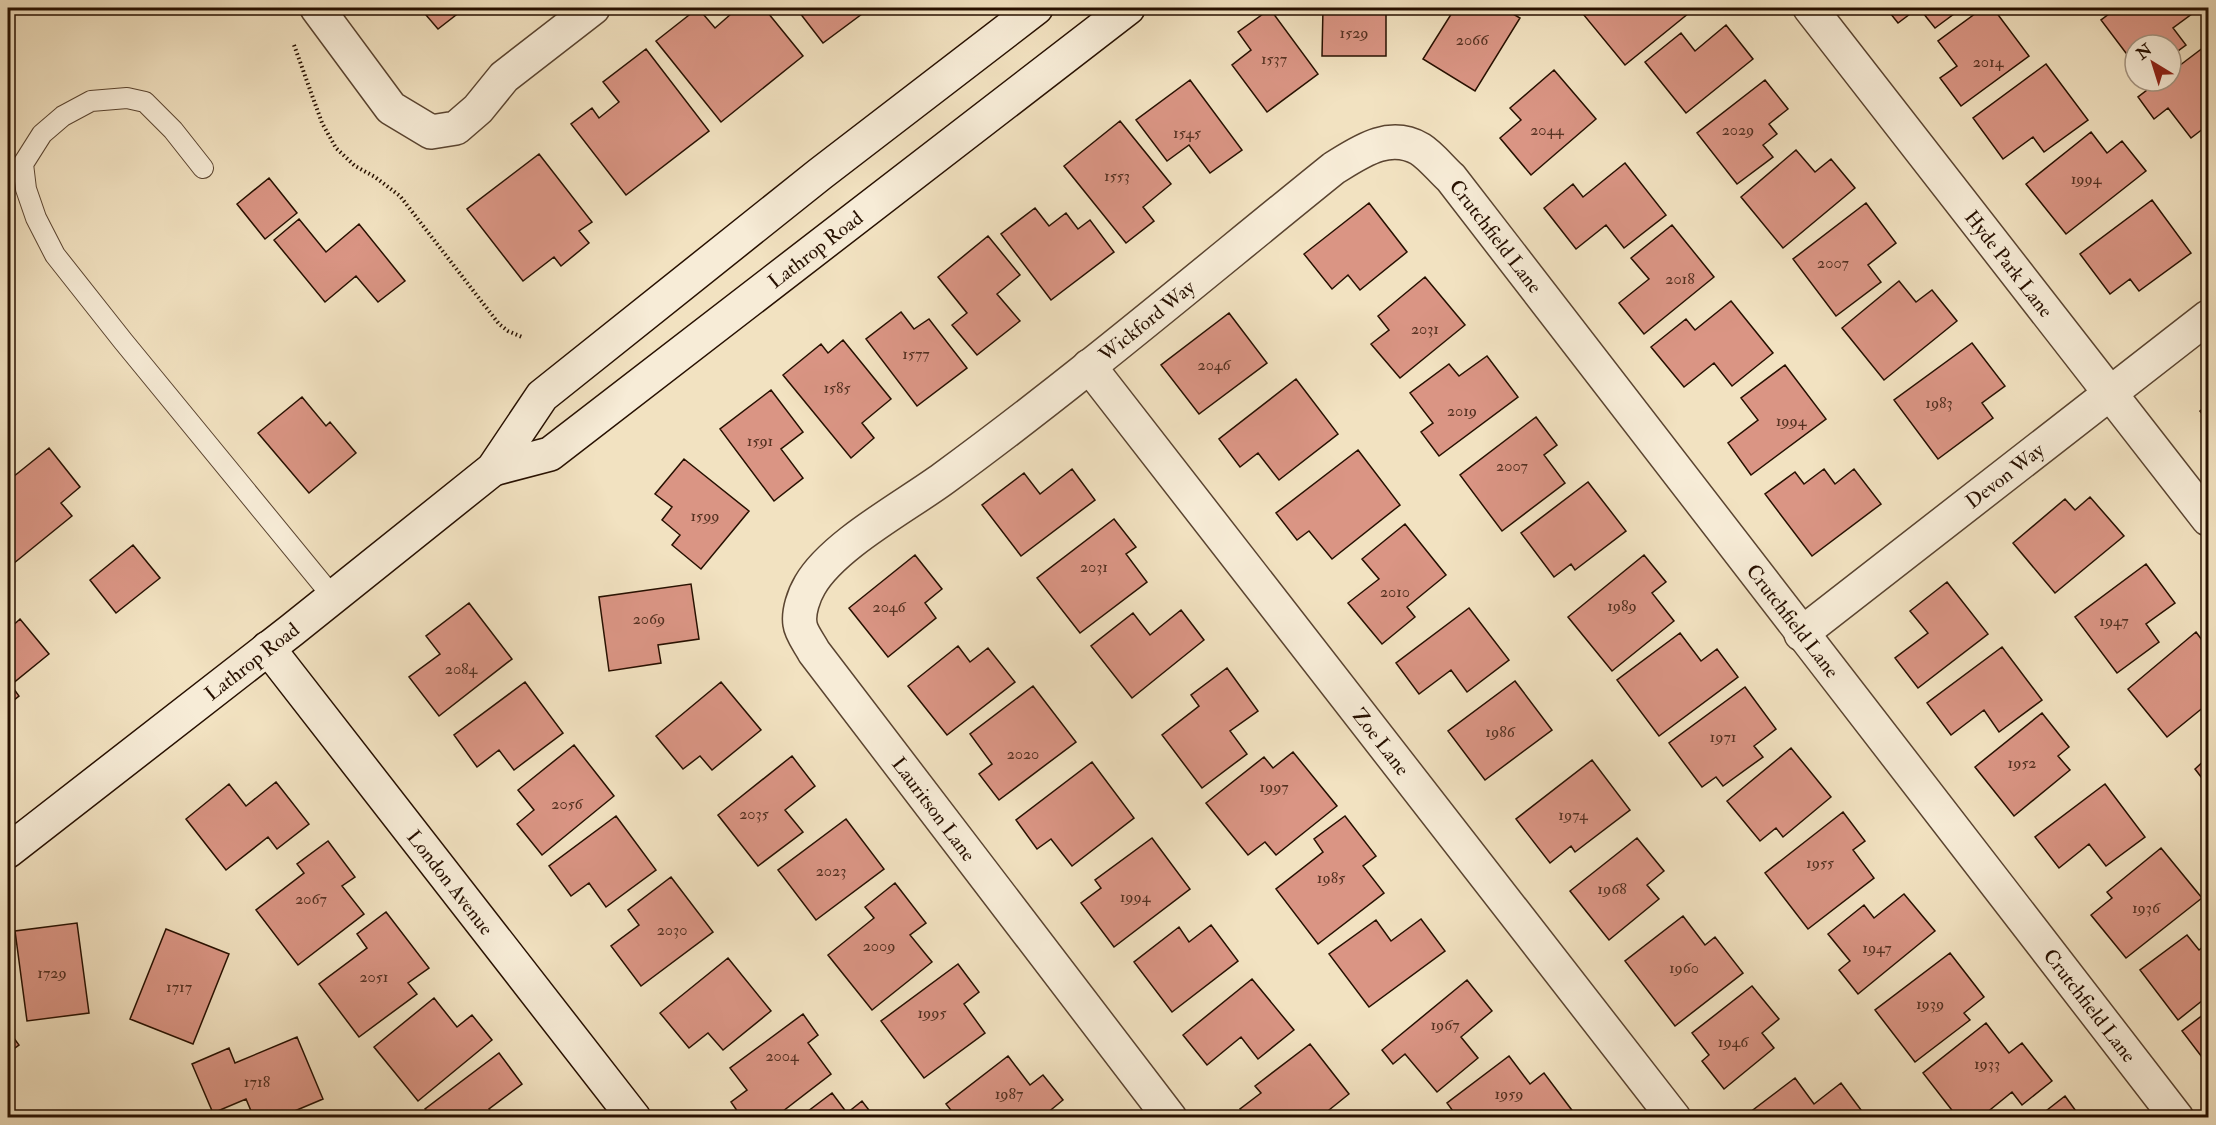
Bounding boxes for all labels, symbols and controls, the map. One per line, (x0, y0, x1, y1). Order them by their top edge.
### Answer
house number: 1529 (1340, 23, 1368, 43)
house number: 2066 (1456, 30, 1489, 50)
north arrow (2123, 33, 2183, 93)
text: N (2132, 39, 2157, 65)
house number: 1537 (1261, 49, 1288, 69)
house number: 2014 (1973, 52, 2005, 72)
house number: 2044 (1530, 120, 1565, 140)
house number: 2029 (1722, 120, 1754, 140)
house number: 1545 (1173, 123, 1201, 143)
house number: 1553 (1104, 166, 1130, 186)
house number: 1994 (2071, 169, 2103, 189)
street label: Crutchfield Lane (1444, 175, 1547, 298)
street label: Lathrop Road (763, 205, 868, 294)
street label: Hyde Park Lane (1959, 205, 2058, 323)
house number: 2007 (1817, 253, 1850, 273)
house number: 2018 (1665, 269, 1695, 289)
street label: Wickford Way (1093, 274, 1201, 368)
house number: 2031 (1411, 319, 1439, 339)
house number: 1577 (902, 344, 930, 364)
house number: 2046 (1198, 355, 1231, 375)
house number: 1585 (823, 378, 851, 398)
house number: 1983 (1925, 393, 1953, 413)
house number: 2019 (1447, 401, 1477, 421)
house number: 1994 (1776, 411, 1808, 431)
house number: 1591 (747, 431, 773, 451)
street label: Devon Way (1961, 437, 2050, 514)
house number: 2007 (1496, 456, 1529, 476)
house number: 1599 (690, 506, 720, 526)
house number: 2031 (1080, 557, 1108, 577)
street label: Crutchfield Lane (1741, 559, 1844, 683)
house number: 2010 (1380, 582, 1410, 602)
house number: 1989 (1607, 596, 1637, 616)
house number: 2046 (873, 597, 906, 617)
house number: 2069 (633, 609, 665, 629)
house number: 1947 (2099, 611, 2129, 631)
street label: Lathrop Road (200, 617, 305, 706)
house number: 2084 (445, 659, 479, 679)
street label: Zoe Lane (1347, 703, 1415, 781)
house number: 1986 (1485, 722, 1516, 742)
house number: 1971 (1710, 727, 1736, 747)
house number: 2020 (1007, 744, 1039, 764)
street label: Lauritson Lane (886, 752, 981, 867)
house number: 1952 (2008, 753, 2036, 773)
house number: 1997 (1259, 777, 1289, 797)
house number: 2056 (551, 794, 584, 814)
house number: 2035 (739, 804, 769, 824)
house number: 1974 (1558, 805, 1589, 825)
street label: London Avenue (401, 825, 499, 940)
house number: 1955 (1806, 853, 1834, 873)
house number: 2023 (816, 861, 846, 881)
house number: 1985 (1317, 868, 1345, 888)
house number: 1968 (1597, 879, 1627, 899)
house number: 1994 (1120, 887, 1152, 907)
house number: 2067 (295, 889, 328, 909)
house number: 1936 (2132, 898, 2161, 918)
house number: 2030 (657, 920, 687, 940)
house number: 2009 (863, 936, 895, 956)
house number: 1947 (1862, 938, 1892, 958)
street label: Crutchfield Lane (2038, 944, 2141, 1068)
house number: 1960 (1669, 958, 1699, 978)
house number: 1729 (37, 963, 67, 983)
house number: 2051 (359, 967, 389, 987)
house number: 1717 (166, 977, 193, 997)
house number: 1939 (1916, 994, 1944, 1014)
house number: 1995 (917, 1003, 947, 1023)
house number: 1967 (1430, 1015, 1460, 1035)
house number: 1946 (1718, 1032, 1749, 1052)
house number: 2004 (765, 1046, 800, 1066)
house number: 1933 (1974, 1054, 2000, 1074)
house number: 1718 (244, 1072, 271, 1092)
house number: 1987 (995, 1084, 1024, 1104)
house number: 1959 (1494, 1084, 1524, 1104)

